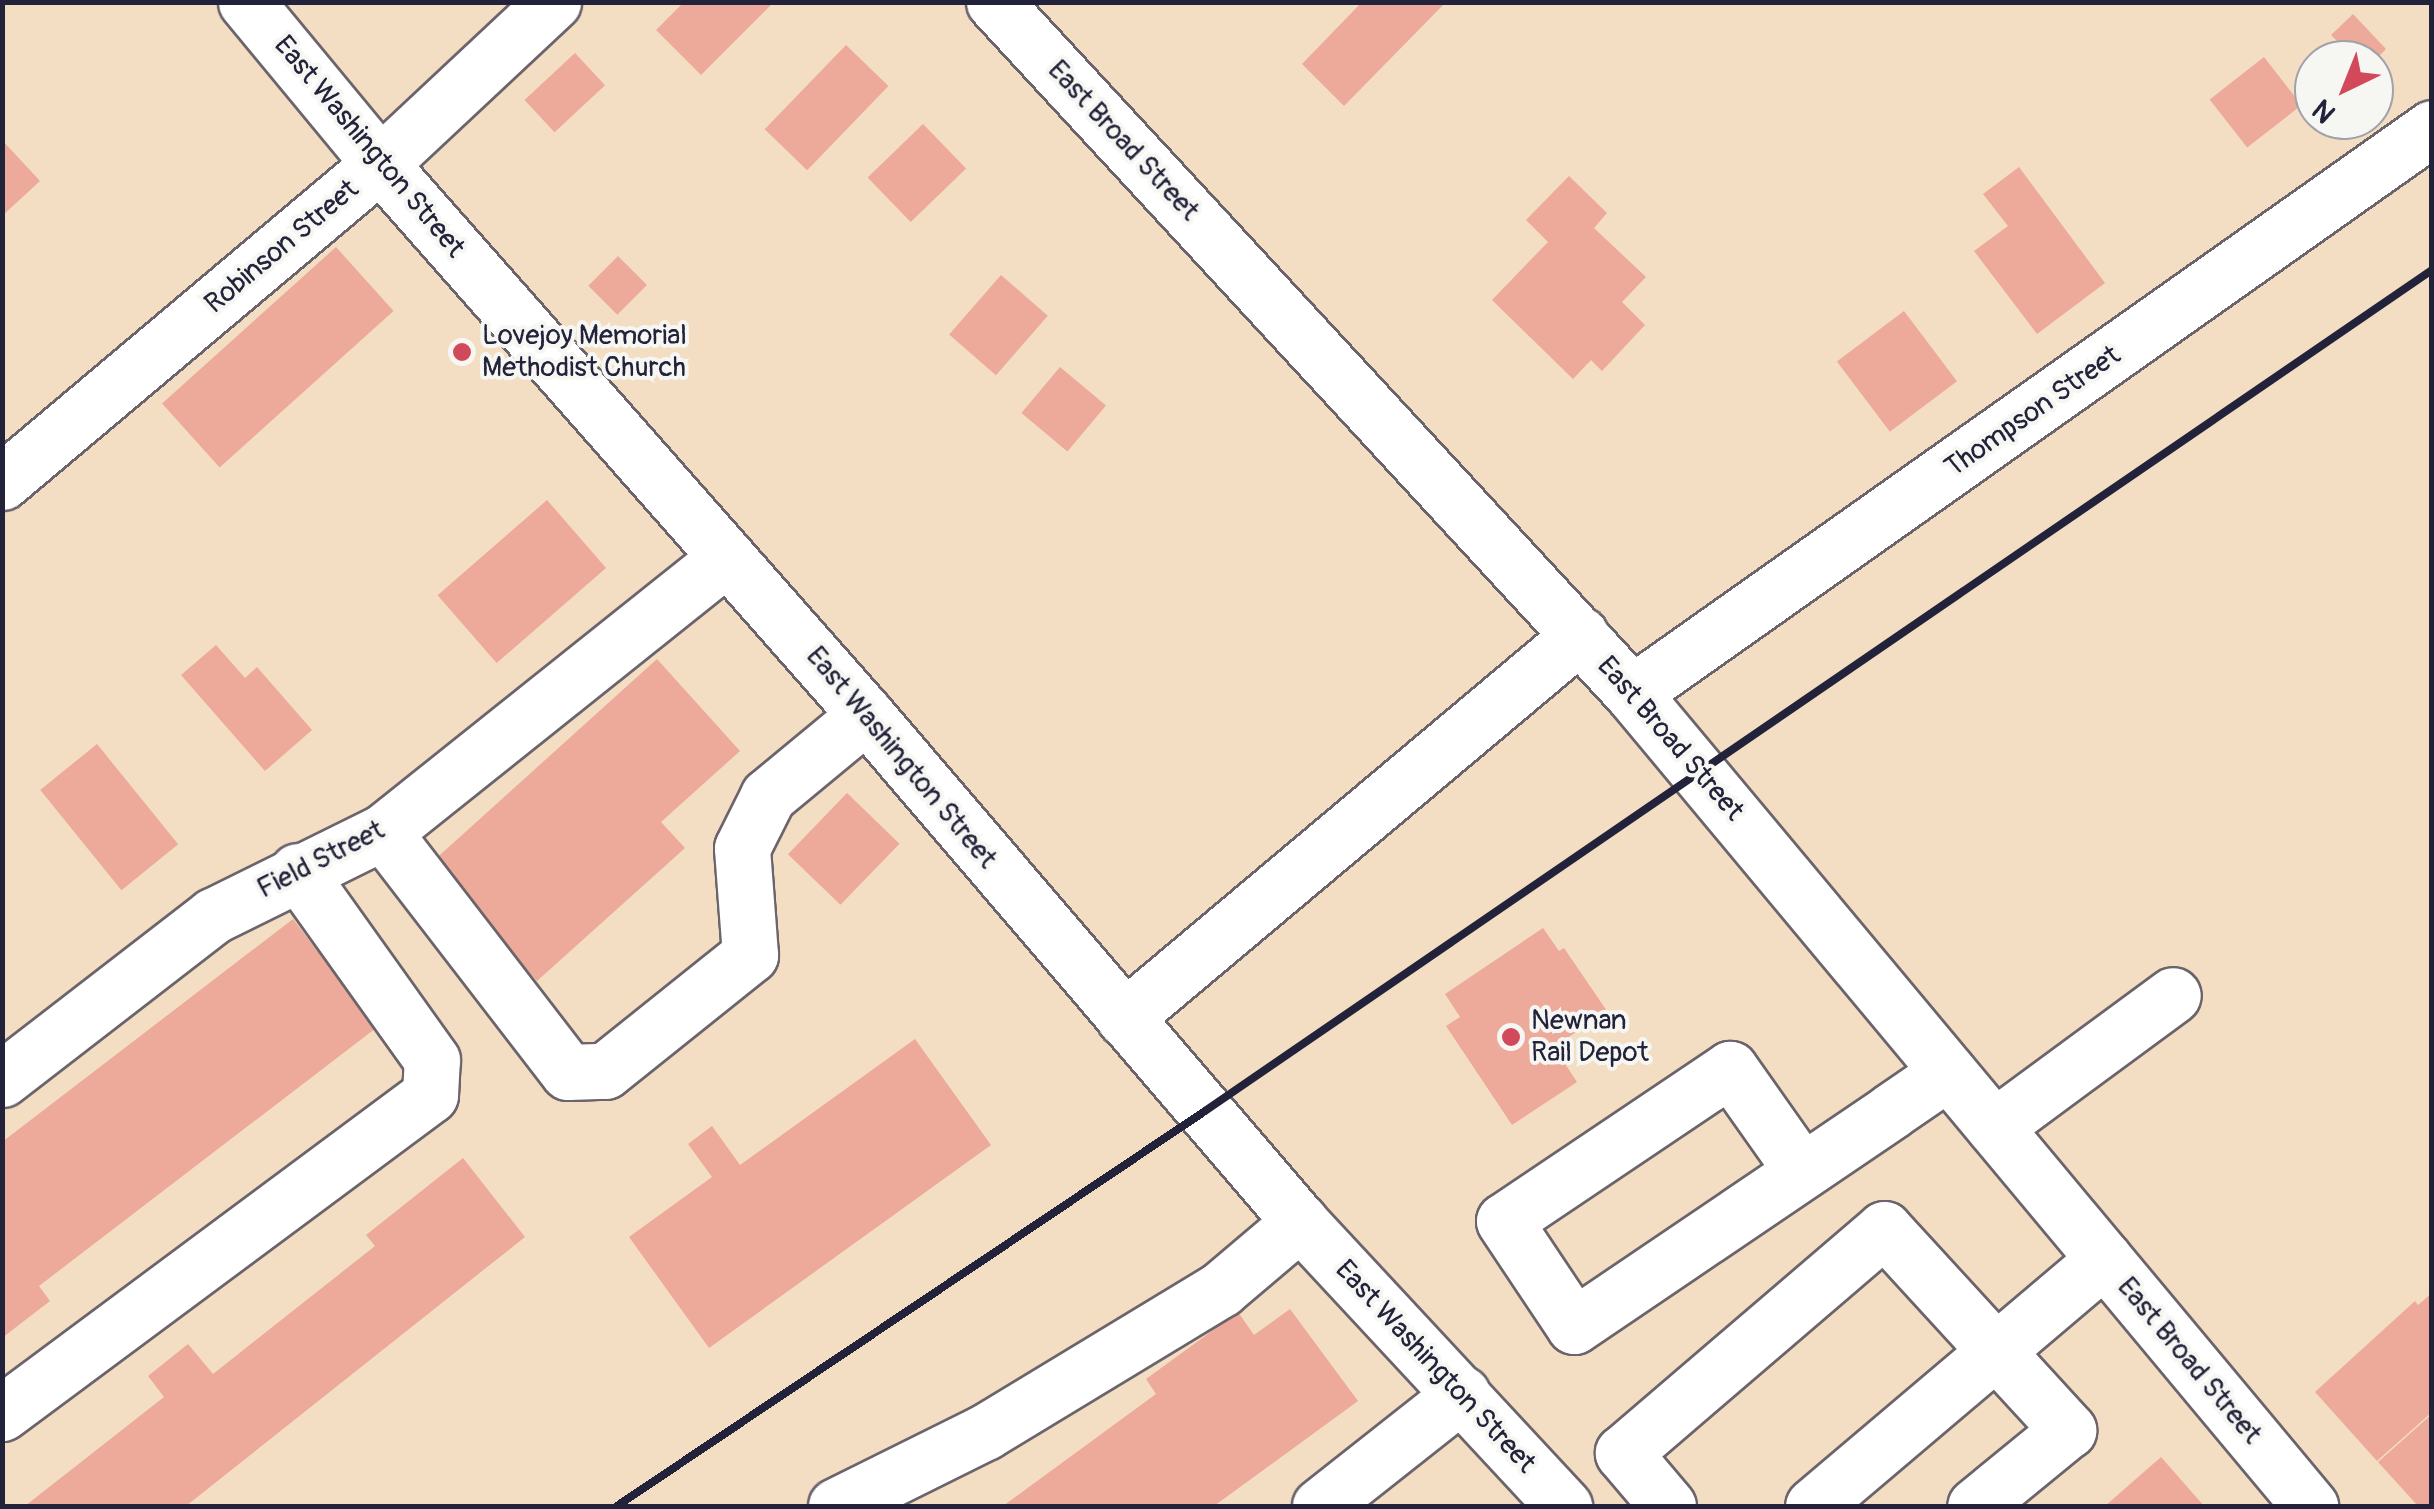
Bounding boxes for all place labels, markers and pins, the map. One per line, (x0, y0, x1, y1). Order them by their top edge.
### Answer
place label: Lovejoy Memorial Methodist Church (482, 319, 687, 385)
marker: Lovejoy Memorial Methodist Church (451, 341, 473, 363)
place label: Newnan Rail Depot (1531, 1004, 1649, 1070)
marker: Newnan Rail Depot (1500, 1026, 1522, 1048)

